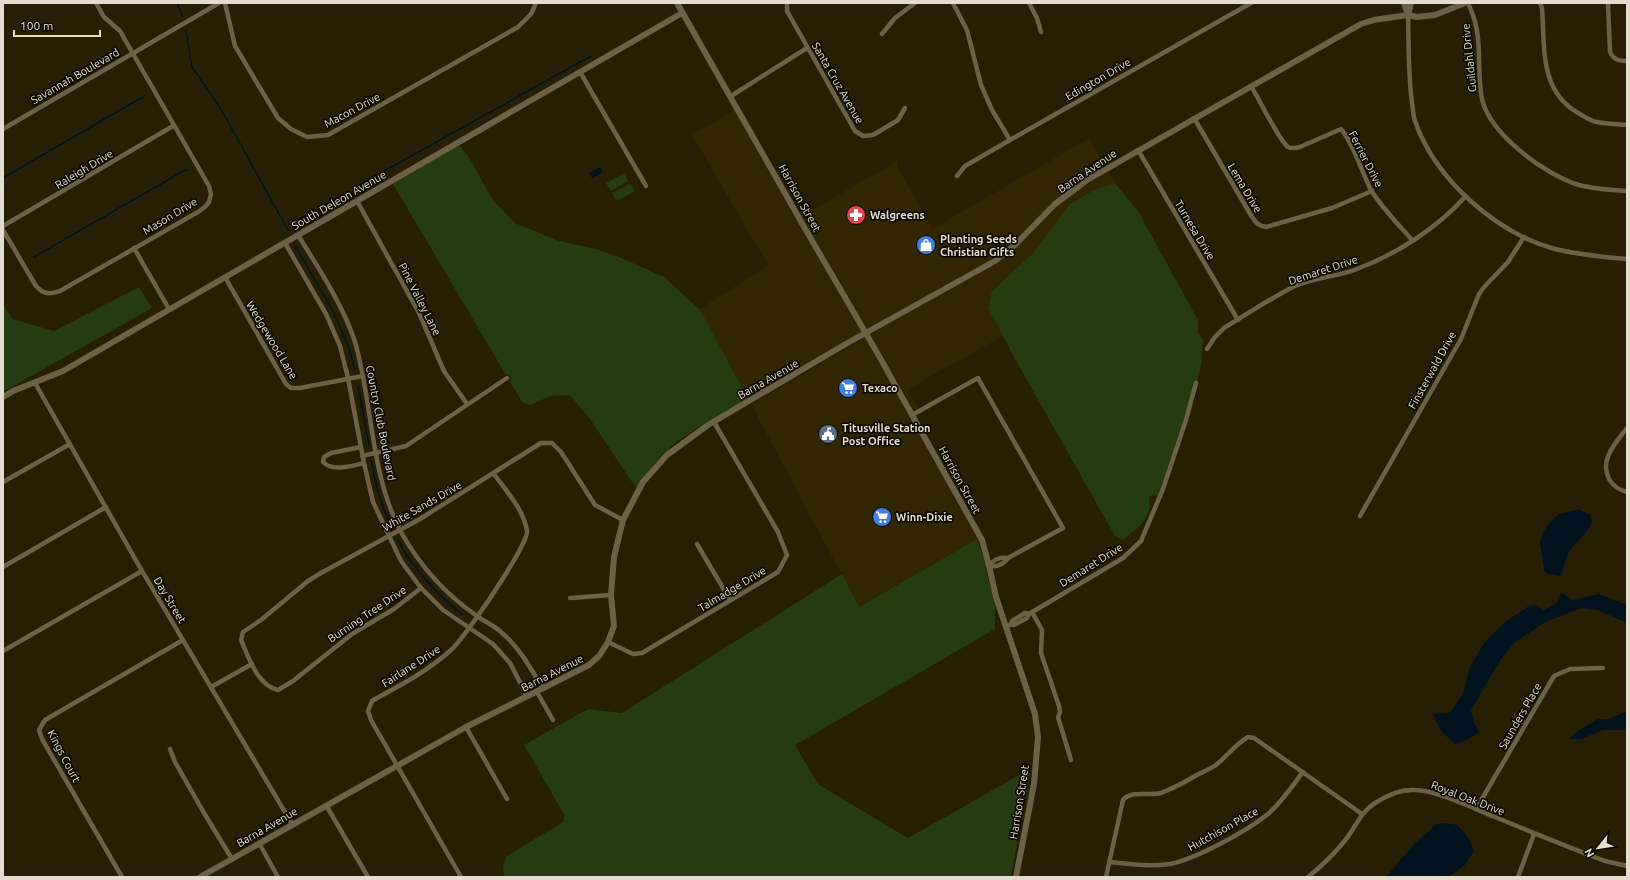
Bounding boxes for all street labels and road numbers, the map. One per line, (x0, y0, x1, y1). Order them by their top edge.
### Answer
street label: Guildahl Drive (1459, 23, 1479, 93)
street label: Santa Cruz Avenue (810, 40, 866, 126)
street label: Savannah Boulevard (29, 46, 121, 106)
street label: Edington Drive (1063, 55, 1133, 103)
street label: Macon Drive (322, 90, 382, 130)
street label: Ferrier Drive (1347, 129, 1385, 189)
street label: Raleigh Drive (53, 147, 115, 191)
street label: Barna Avenue (1055, 147, 1119, 195)
street label: Lema Drive (1226, 161, 1264, 215)
street label: Harrison Street (777, 162, 824, 234)
street label: South Deleon Avenue (290, 168, 388, 232)
street label: Mason Drive (141, 195, 199, 237)
street label: Turnesa Drive (1172, 198, 1218, 262)
street label: Demaret Drive (1287, 253, 1359, 287)
street label: Pine Valley Lane (397, 261, 443, 337)
street label: Wedgewood Lane (244, 299, 300, 381)
street label: Finsterwald Drive (1406, 329, 1458, 411)
street label: Barna Avenue (735, 357, 801, 401)
street label: Country Club Boulevard (364, 364, 398, 482)
street label: Harrison Street (937, 444, 984, 516)
street label: White Sands Drive (380, 478, 464, 534)
street label: Demaret Drive (1057, 541, 1125, 589)
street label: Talmadge Drive (696, 564, 768, 614)
street label: Day Street (151, 575, 189, 626)
street label: Burning Tree Drive (325, 583, 409, 645)
street label: Fairlane Drive (380, 643, 442, 689)
street label: Barna Avenue (519, 652, 585, 694)
street label: Saunders Place (1496, 681, 1544, 751)
street label: Kings Court (45, 728, 83, 785)
street label: Harrison Street (1007, 763, 1031, 840)
street label: Royal Oak Drive (1430, 778, 1506, 818)
street label: Barna Avenue (234, 805, 300, 849)
street label: Hutchison Place (1186, 805, 1260, 853)

